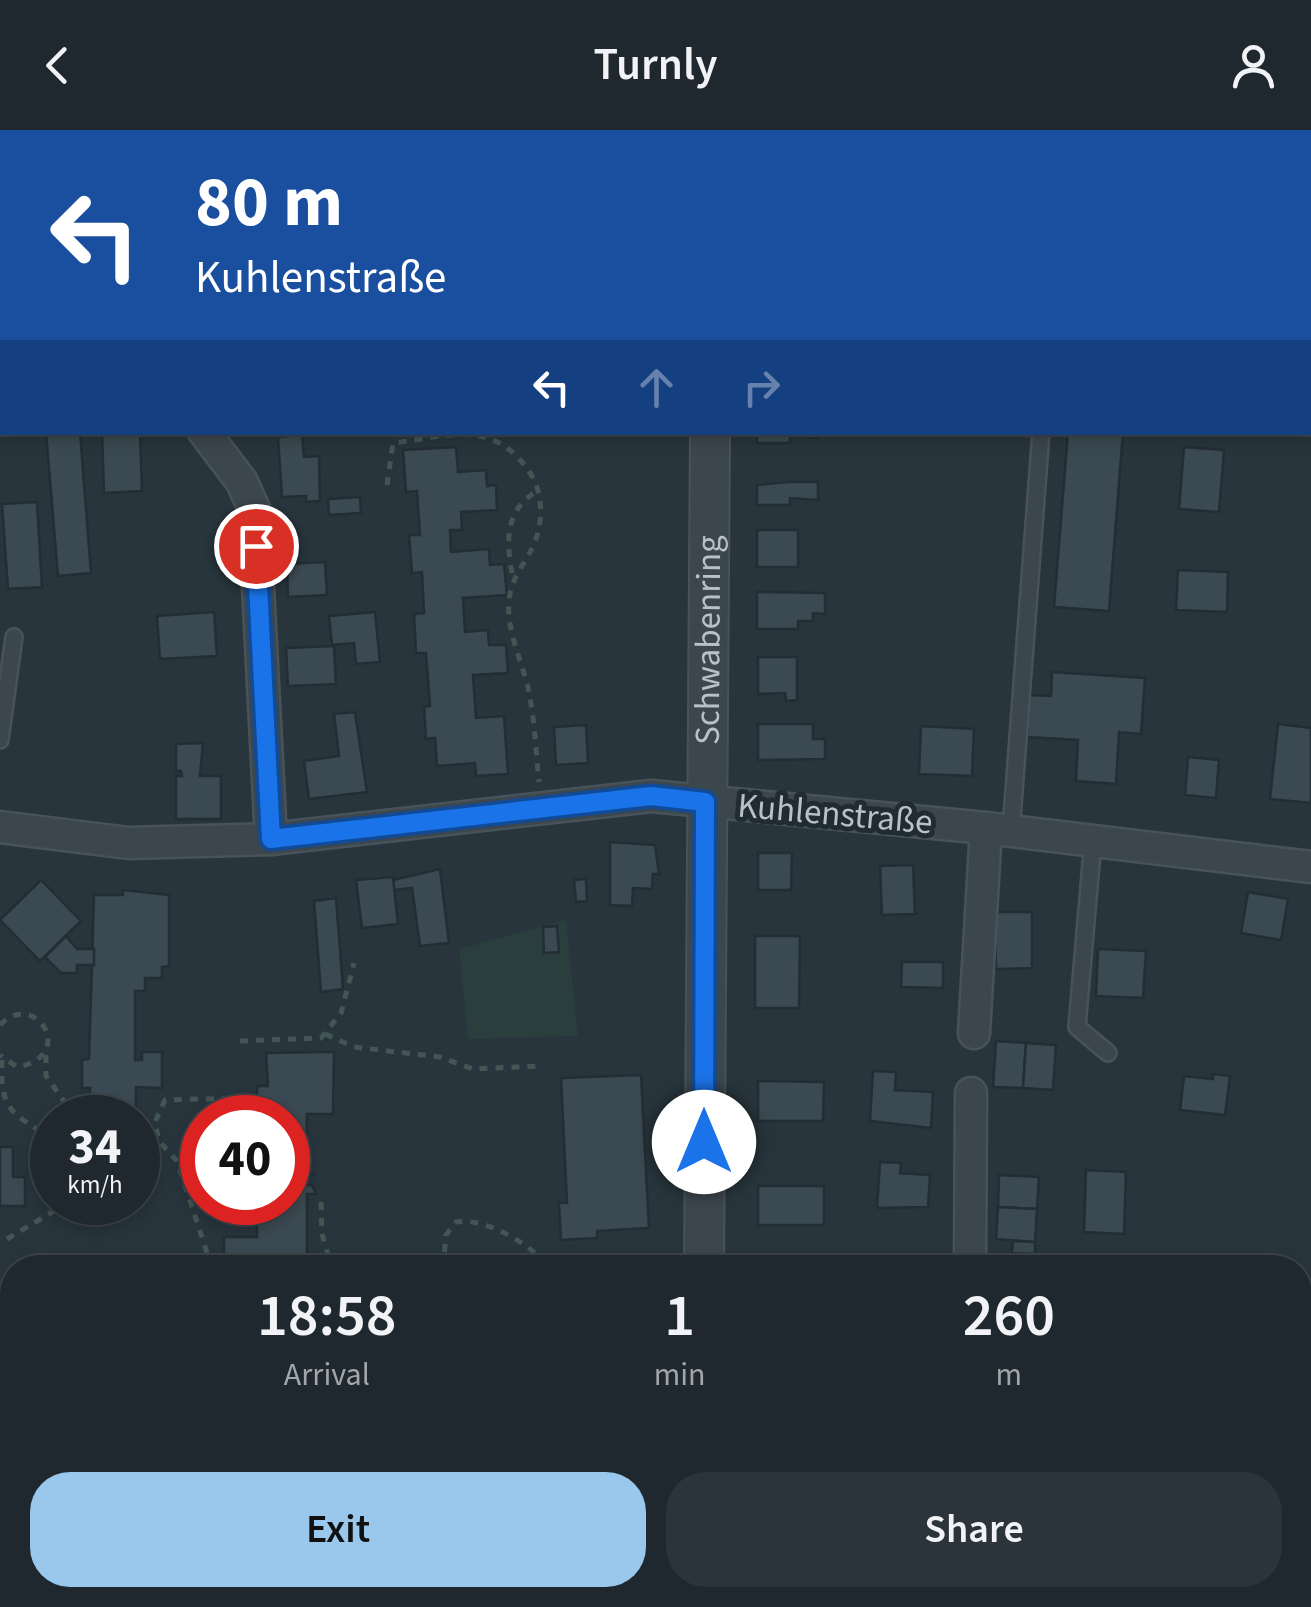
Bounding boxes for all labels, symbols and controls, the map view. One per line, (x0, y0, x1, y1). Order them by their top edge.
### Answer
text: Turnly (593, 33, 718, 97)
icon: back (30, 38, 85, 93)
icon: person (1226, 38, 1281, 93)
text: 80 m (195, 153, 343, 253)
icon: left (30, 170, 160, 300)
text: Kuhlenstraße (195, 246, 446, 310)
icon: left (524, 360, 579, 415)
icon: ahead (629, 360, 684, 415)
icon: right (734, 360, 789, 415)
pin (214, 504, 299, 589)
icon: arrive (229, 519, 284, 574)
street label: Schwabenring (683, 535, 734, 745)
street label: Kuhlenstraße (735, 781, 935, 847)
position arrow (652, 1090, 756, 1194)
speed limit sign: 40 (180, 1095, 310, 1225)
text: 34 (69, 1112, 121, 1183)
text: km/h (67, 1167, 123, 1203)
text: 18:58 (257, 1274, 397, 1359)
text: 1 (664, 1274, 695, 1359)
text: 260 (963, 1274, 1055, 1359)
text: Arrival (284, 1352, 370, 1398)
text: min (654, 1352, 706, 1398)
text: m (996, 1352, 1022, 1398)
button: Exit (30, 1472, 646, 1587)
button: Share (666, 1472, 1282, 1587)

